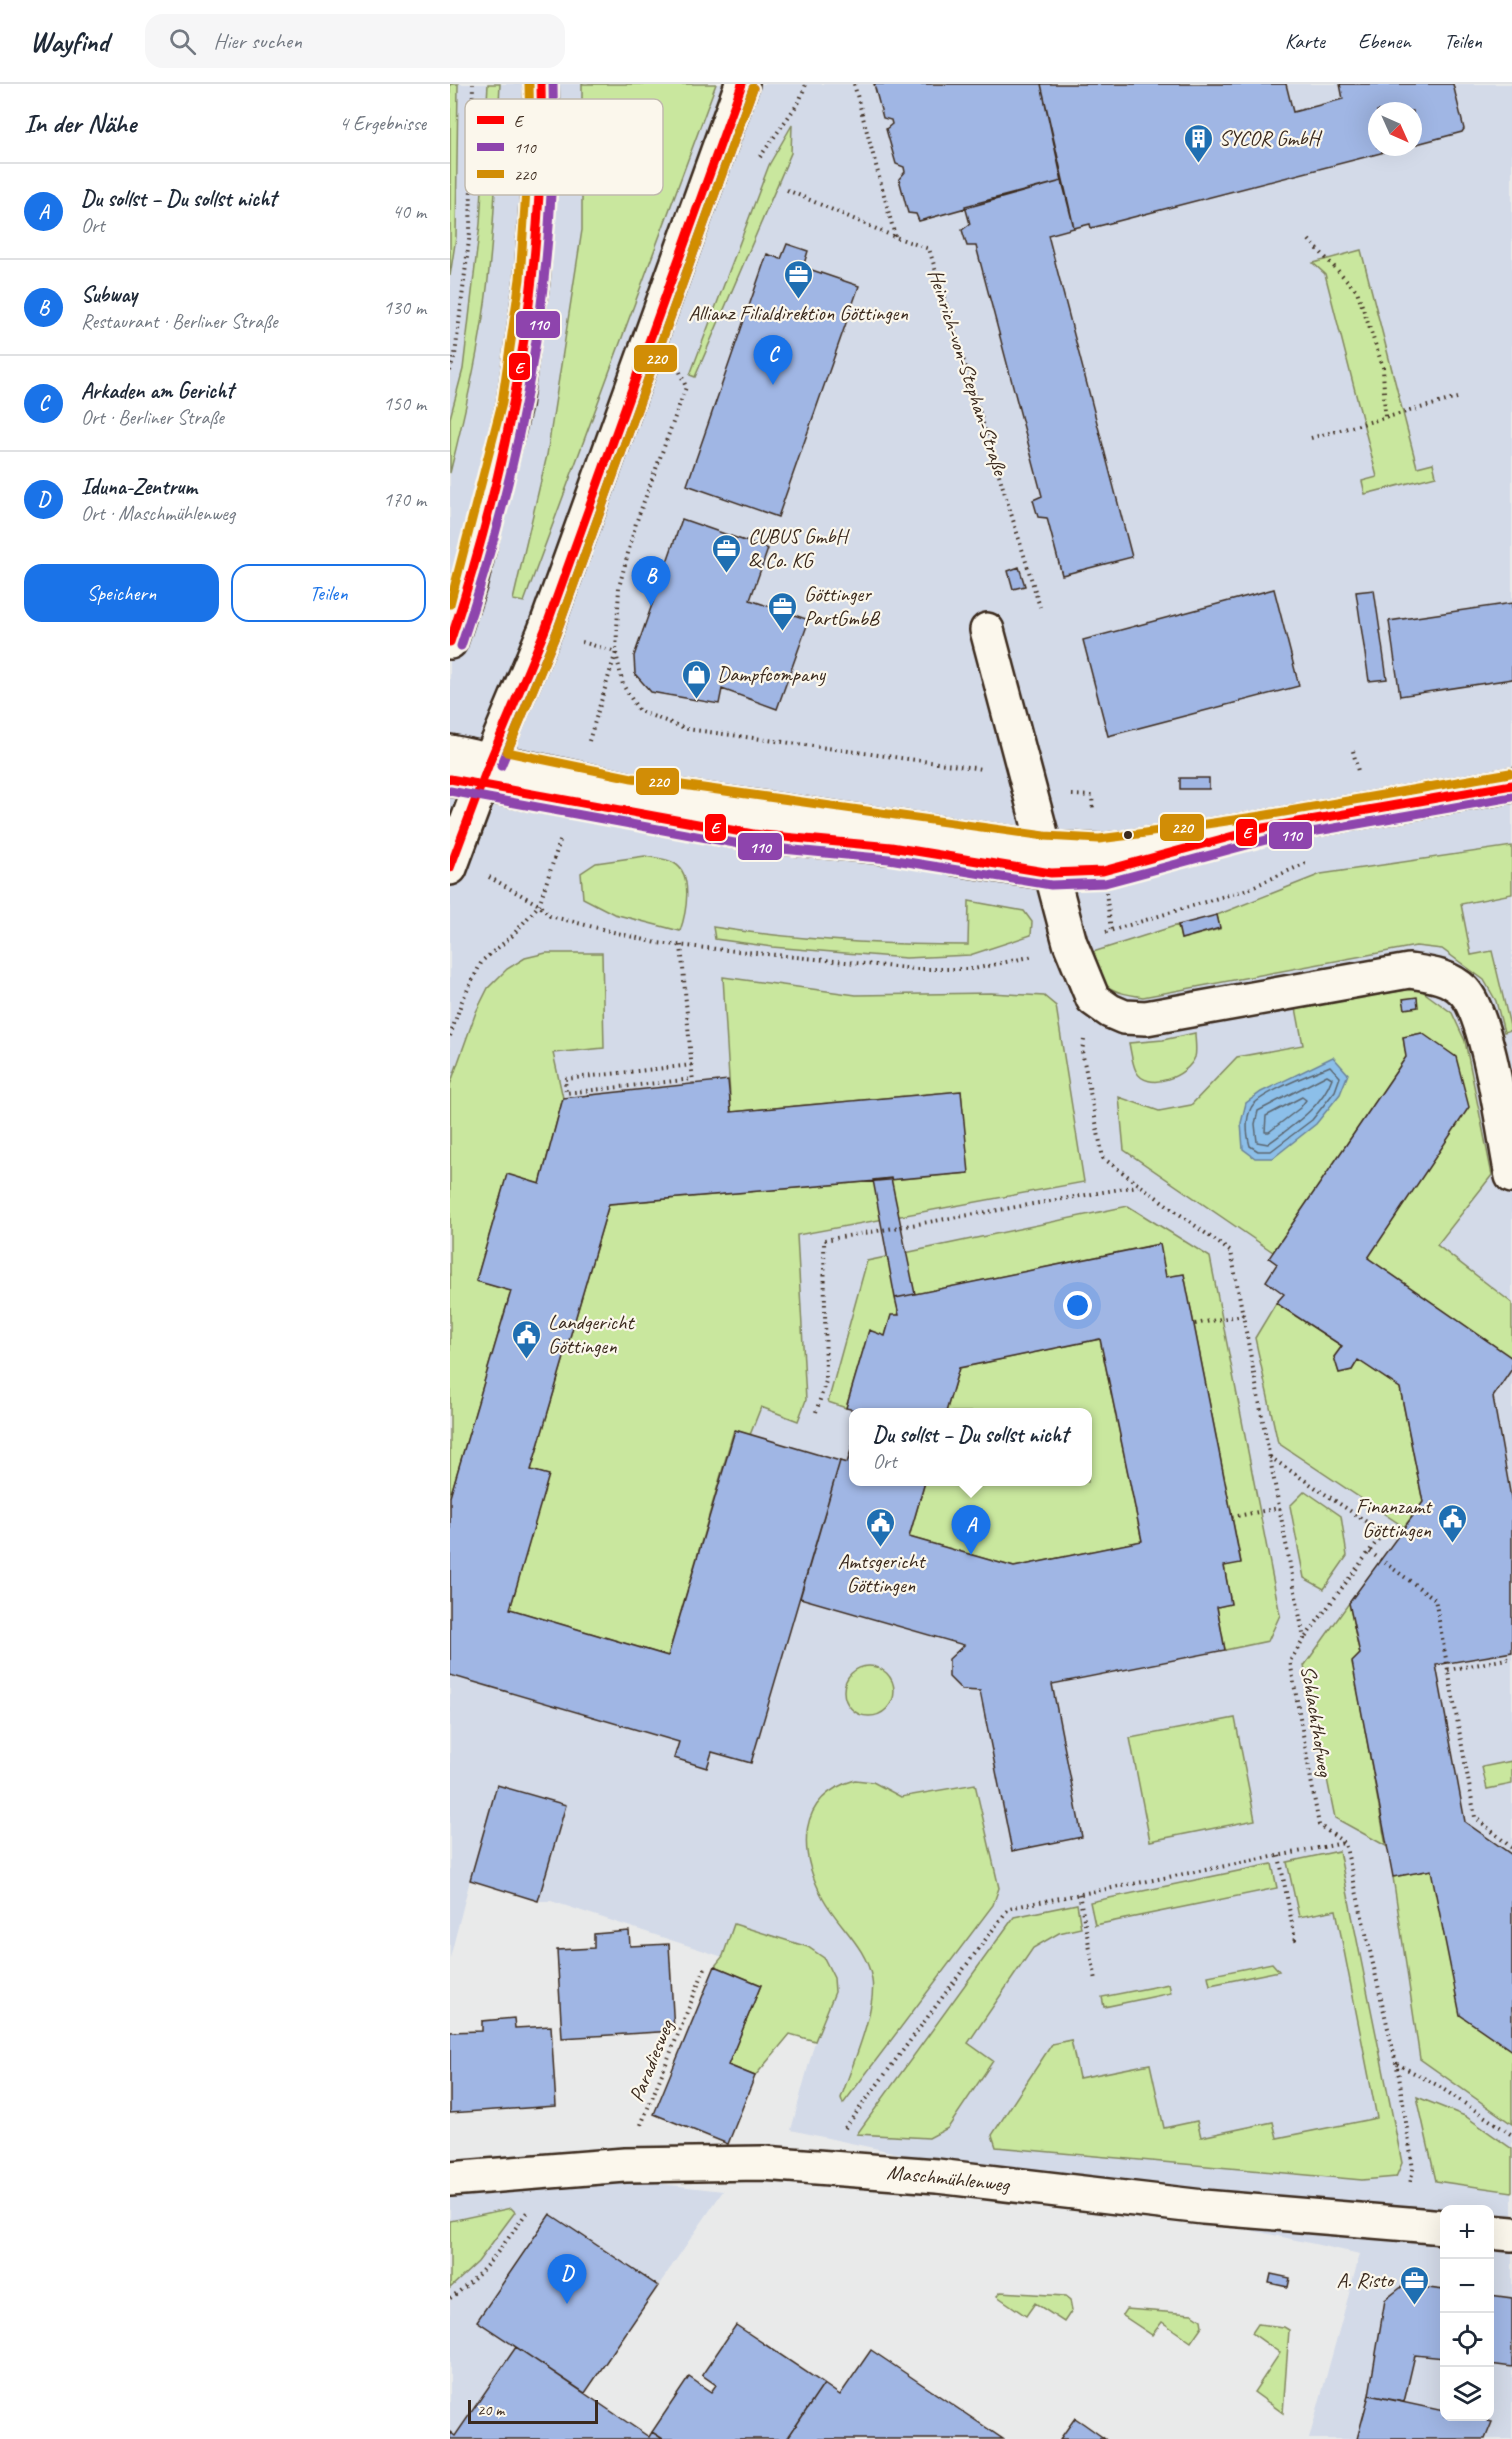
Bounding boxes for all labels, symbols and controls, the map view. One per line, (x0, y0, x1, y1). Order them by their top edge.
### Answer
search box (145, 14, 565, 68)
text: Wayfind (30, 24, 109, 59)
icon: search (166, 25, 199, 58)
text: Hier suchen (214, 27, 302, 55)
text: Karte (1285, 28, 1325, 54)
text: Ebenen (1358, 28, 1411, 54)
text: Teilen (1444, 28, 1482, 54)
legend (465, 99, 663, 195)
north arrow (1368, 102, 1422, 156)
text: In der Nähe (24, 107, 136, 140)
text: 4 Ergebnisse (339, 111, 426, 136)
text: E (514, 111, 525, 131)
building icon: SYCOR GmbH (1182, 122, 1214, 164)
place label: SYCOR GmbH (1219, 125, 1322, 151)
text: 110 (514, 138, 537, 158)
text: 220 (514, 165, 537, 185)
text: Du sollst – Du sollst nicht (81, 185, 276, 213)
text: A (38, 199, 49, 224)
text: 40 m (392, 199, 426, 224)
text: Ort (81, 213, 105, 238)
office icon: Allianz Filialdirektion Göttingen (782, 258, 814, 300)
street label: Heinrich-von-Stephan-Straße (922, 266, 1014, 480)
text: Subway (81, 281, 137, 309)
text: B (38, 295, 49, 320)
text: 130 m (383, 295, 426, 320)
place label: Allianz Filialdirektion Göttingen (688, 300, 908, 326)
text: Restaurant · Berliner Straße (81, 309, 277, 334)
line badge: 110 (515, 310, 561, 339)
text: 110 (527, 315, 551, 335)
pin: C (754, 336, 792, 385)
line badge: 220 (633, 344, 678, 373)
text: 220 (645, 349, 669, 369)
line badge: E (508, 352, 531, 381)
text: E (515, 358, 526, 378)
text: Arkaden am Gericht (81, 377, 234, 405)
text: C (39, 391, 48, 416)
text: 150 m (383, 391, 426, 416)
text: Ort · Berliner Straße (81, 405, 224, 430)
text: Iduna-Zentrum (81, 473, 197, 501)
text: D (38, 487, 49, 512)
text: 170 m (383, 487, 426, 512)
text: Ort · Maschmühlenweg (81, 501, 235, 526)
place label: CUBUS GmbH & Co. KG (748, 523, 850, 573)
office icon: CUBUS GmbH & Co. KG (711, 532, 743, 574)
pin: B (632, 556, 670, 606)
button: Speichern (24, 564, 219, 622)
button: Teilen (231, 564, 426, 622)
place label: Göttinger PartGmbB (804, 581, 881, 631)
office icon: Göttinger PartGmbB (767, 590, 799, 632)
shop icon: Dampfcompany (680, 658, 712, 700)
place label: Dampfcompany (717, 661, 827, 687)
line badge: 220 (635, 767, 680, 796)
text: 220 (647, 772, 671, 792)
line badge: E (704, 813, 727, 842)
line badge: 220 (1159, 813, 1205, 842)
text: E (711, 818, 722, 838)
text: 220 (1171, 818, 1195, 838)
line badge: E (1235, 818, 1258, 847)
line badge: 110 (1268, 821, 1313, 850)
text: E (1243, 823, 1254, 843)
text: 110 (1280, 826, 1304, 846)
unlabelled marker (1122, 829, 1134, 841)
line badge: 110 (737, 832, 783, 861)
text: 110 (749, 838, 773, 858)
your location (1063, 1291, 1092, 1320)
place label: Landgericht Göttingen (548, 1309, 635, 1359)
public building icon: Landgericht Göttingen (511, 1318, 543, 1360)
popup (849, 1408, 1092, 1486)
text: Du sollst – Du sollst nicht (873, 1421, 1068, 1449)
text: Ort (873, 1449, 897, 1474)
place label: Finanzamt Göttingen (1356, 1493, 1433, 1543)
public building icon: Finanzamt Göttingen (1436, 1502, 1468, 1544)
public building icon: Amtsgericht Göttingen (865, 1506, 897, 1548)
pin: A (952, 1506, 990, 1555)
place label: Amtsgericht Göttingen (838, 1548, 926, 1598)
street label: Schlachthofweg (1295, 1664, 1339, 1780)
street label: Paradiesweg (623, 2015, 680, 2105)
street label: Maschmühlenweg (886, 2159, 1012, 2197)
map controls (1440, 2205, 1494, 2421)
button: + (1440, 2205, 1494, 2259)
pin: D (548, 2254, 586, 2304)
button: − (1440, 2259, 1494, 2313)
office icon: A. Risto (1398, 2264, 1430, 2306)
place label: A. Risto (1336, 2267, 1396, 2293)
button: locate (1440, 2313, 1494, 2367)
button: layers (1440, 2367, 1494, 2421)
scale bar (468, 2397, 598, 2424)
text: 20 m (477, 2400, 504, 2420)

